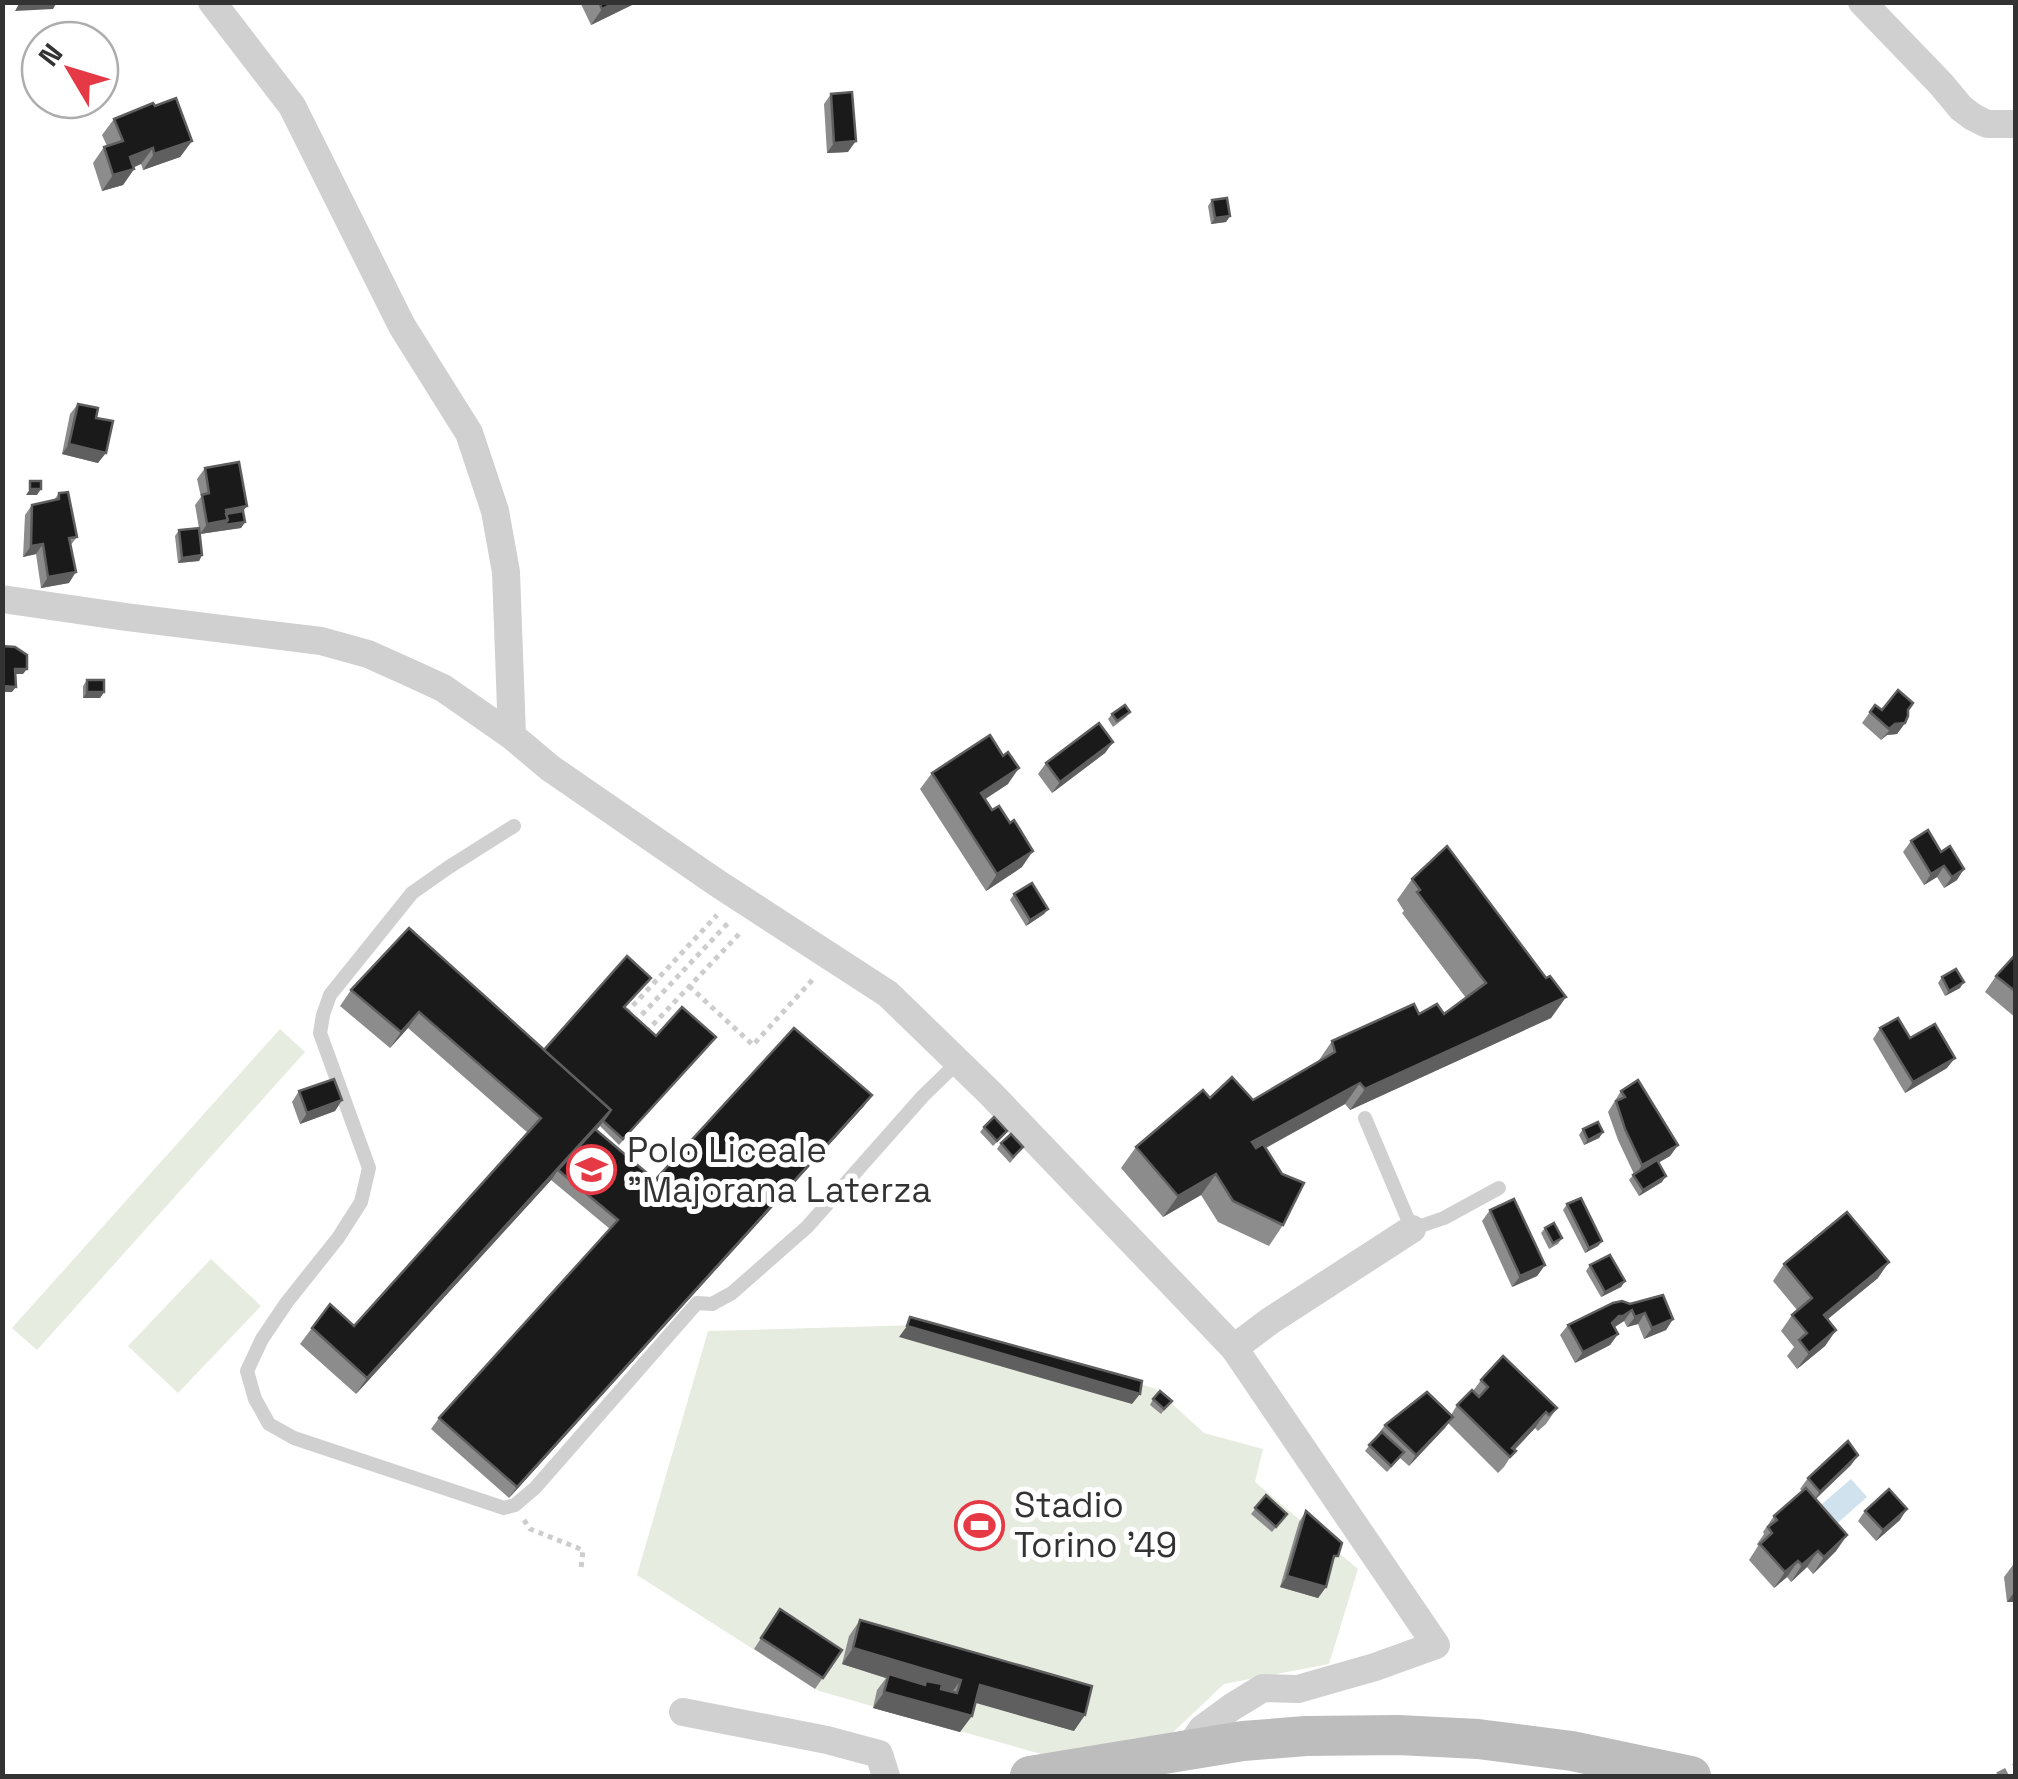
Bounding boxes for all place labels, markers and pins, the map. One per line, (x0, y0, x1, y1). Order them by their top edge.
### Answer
place label: Polo Liceale "Majorana Laterza (627, 1128, 932, 1212)
school or university icon: Polo Liceale "Majorana Laterza (566, 1144, 618, 1196)
place label: Stadio Torino '49 (1014, 1483, 1177, 1567)
sports icon: Stadio Torino '49 (953, 1499, 1005, 1551)

